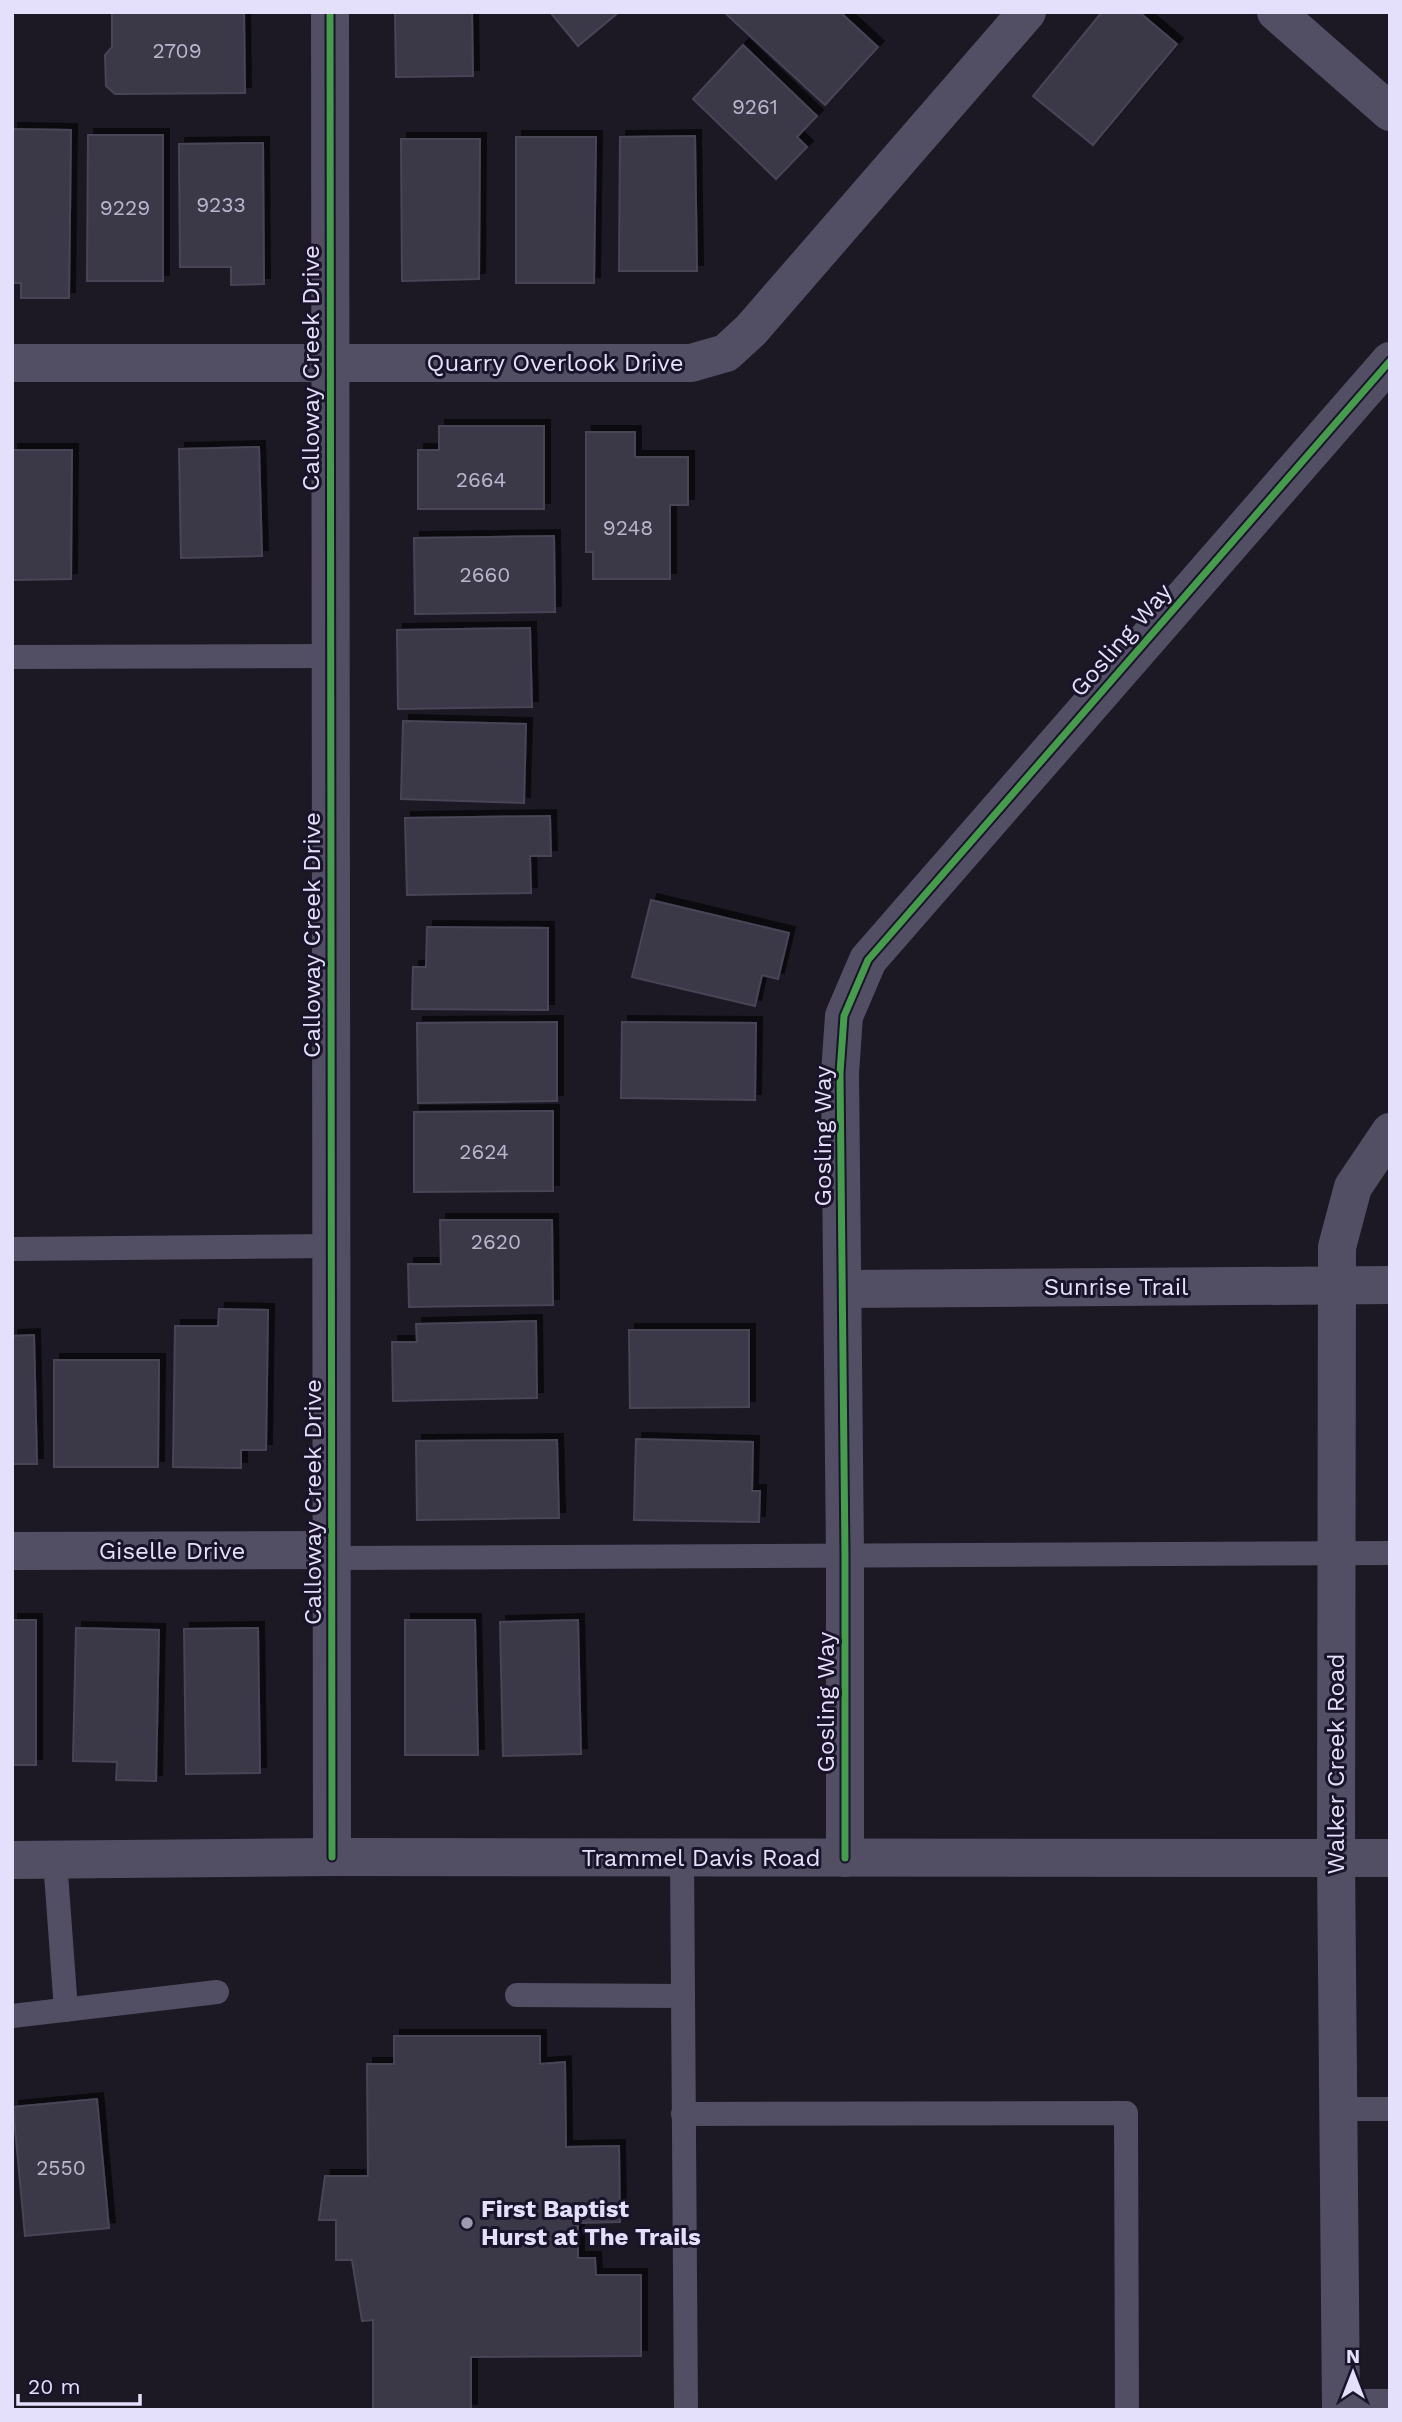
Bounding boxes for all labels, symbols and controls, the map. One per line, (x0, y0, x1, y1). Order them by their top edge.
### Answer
house number: 2709 (152, 38, 202, 63)
house number: 9261 (732, 94, 778, 119)
house number: 9233 (196, 192, 246, 217)
house number: 9229 (100, 195, 150, 220)
street label: Calloway Creek Drive (297, 245, 325, 491)
street label: Quarry Overlook Drive (426, 349, 684, 377)
house number: 2664 (456, 467, 506, 492)
house number: 9248 (603, 515, 653, 540)
house number: 2660 (460, 562, 510, 587)
street label: Gosling Way (1064, 577, 1178, 702)
street label: Calloway Creek Drive (298, 812, 326, 1058)
street label: Gosling Way (809, 1065, 837, 1206)
house number: 2624 (459, 1139, 509, 1164)
house number: 2620 (471, 1229, 521, 1254)
street label: Sunrise Trail (1044, 1273, 1189, 1301)
street label: Calloway Creek Drive (299, 1379, 327, 1625)
street label: Giselle Drive (99, 1537, 245, 1565)
street label: Gosling Way (812, 1631, 840, 1772)
street label: Walker Creek Road (1322, 1654, 1350, 1874)
street label: Trammel Davis Road (582, 1844, 820, 1872)
house number: 2550 (36, 2155, 86, 2180)
place label: First Baptist Hurst at The Trails (481, 2195, 701, 2251)
marker: First Baptist Hurst at The Trails (459, 2215, 475, 2231)
north arrow (1318, 2338, 1388, 2408)
text: N (1346, 2345, 1360, 2368)
scale bar (18, 2362, 140, 2406)
text: 20 m (28, 2374, 80, 2399)

